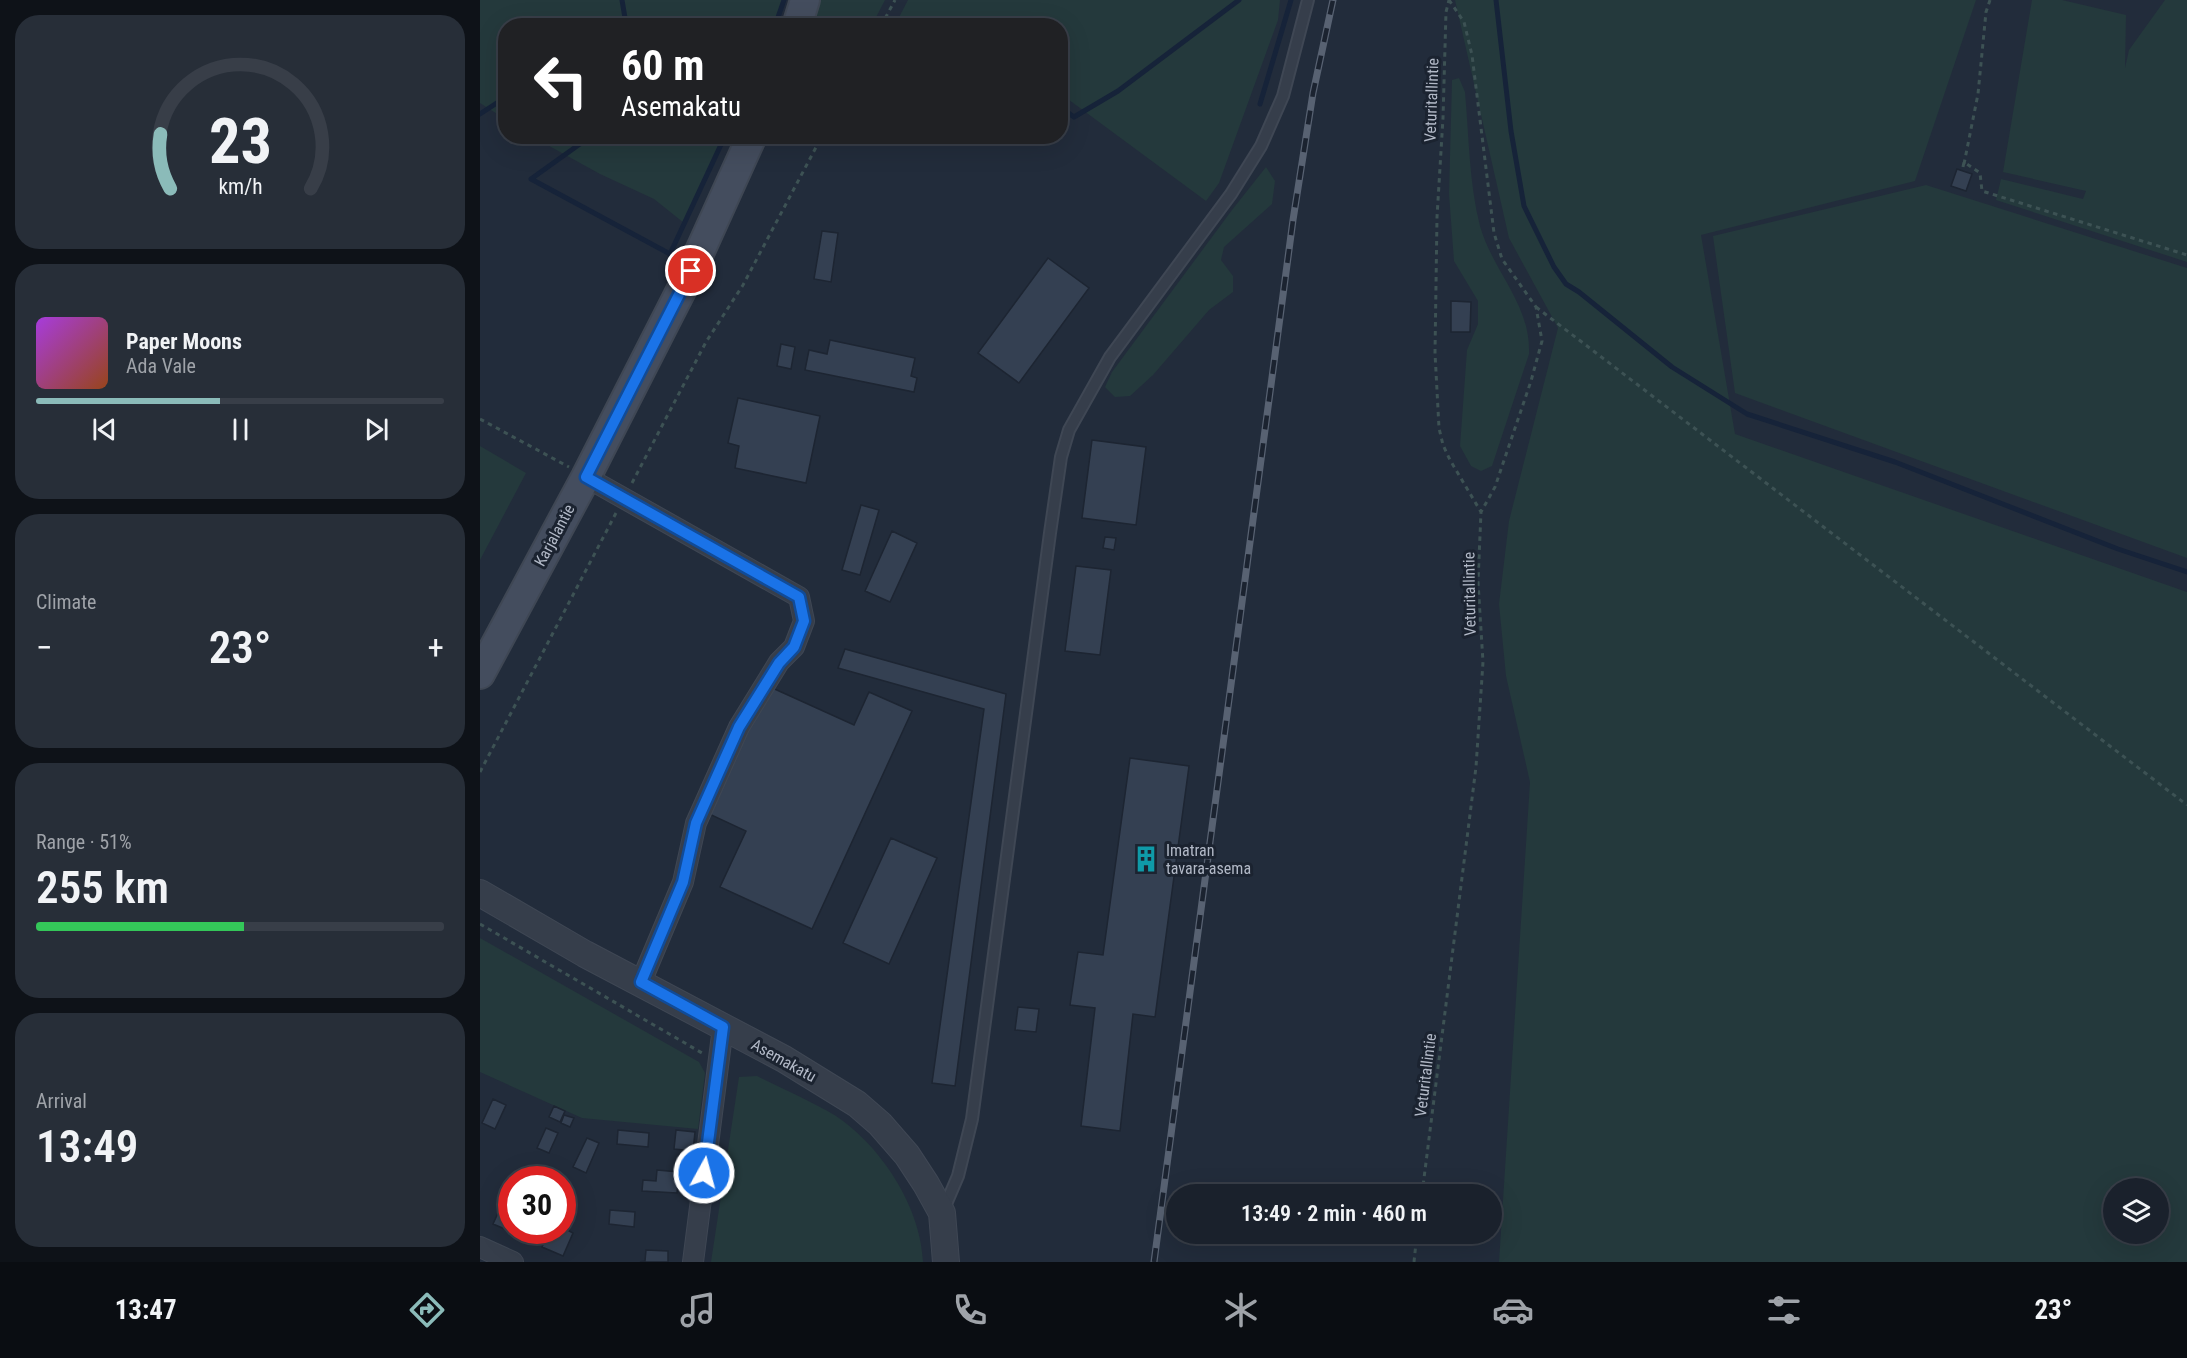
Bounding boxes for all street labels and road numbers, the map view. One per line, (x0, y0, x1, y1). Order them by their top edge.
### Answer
street label: Veturitallintie (1421, 58, 1442, 142)
street label: Karjalantie (530, 501, 579, 570)
street label: Veturitallintie (1459, 552, 1480, 636)
street label: Veturitallintie (1411, 1032, 1440, 1118)
street label: Asemakatu (748, 1035, 819, 1086)

